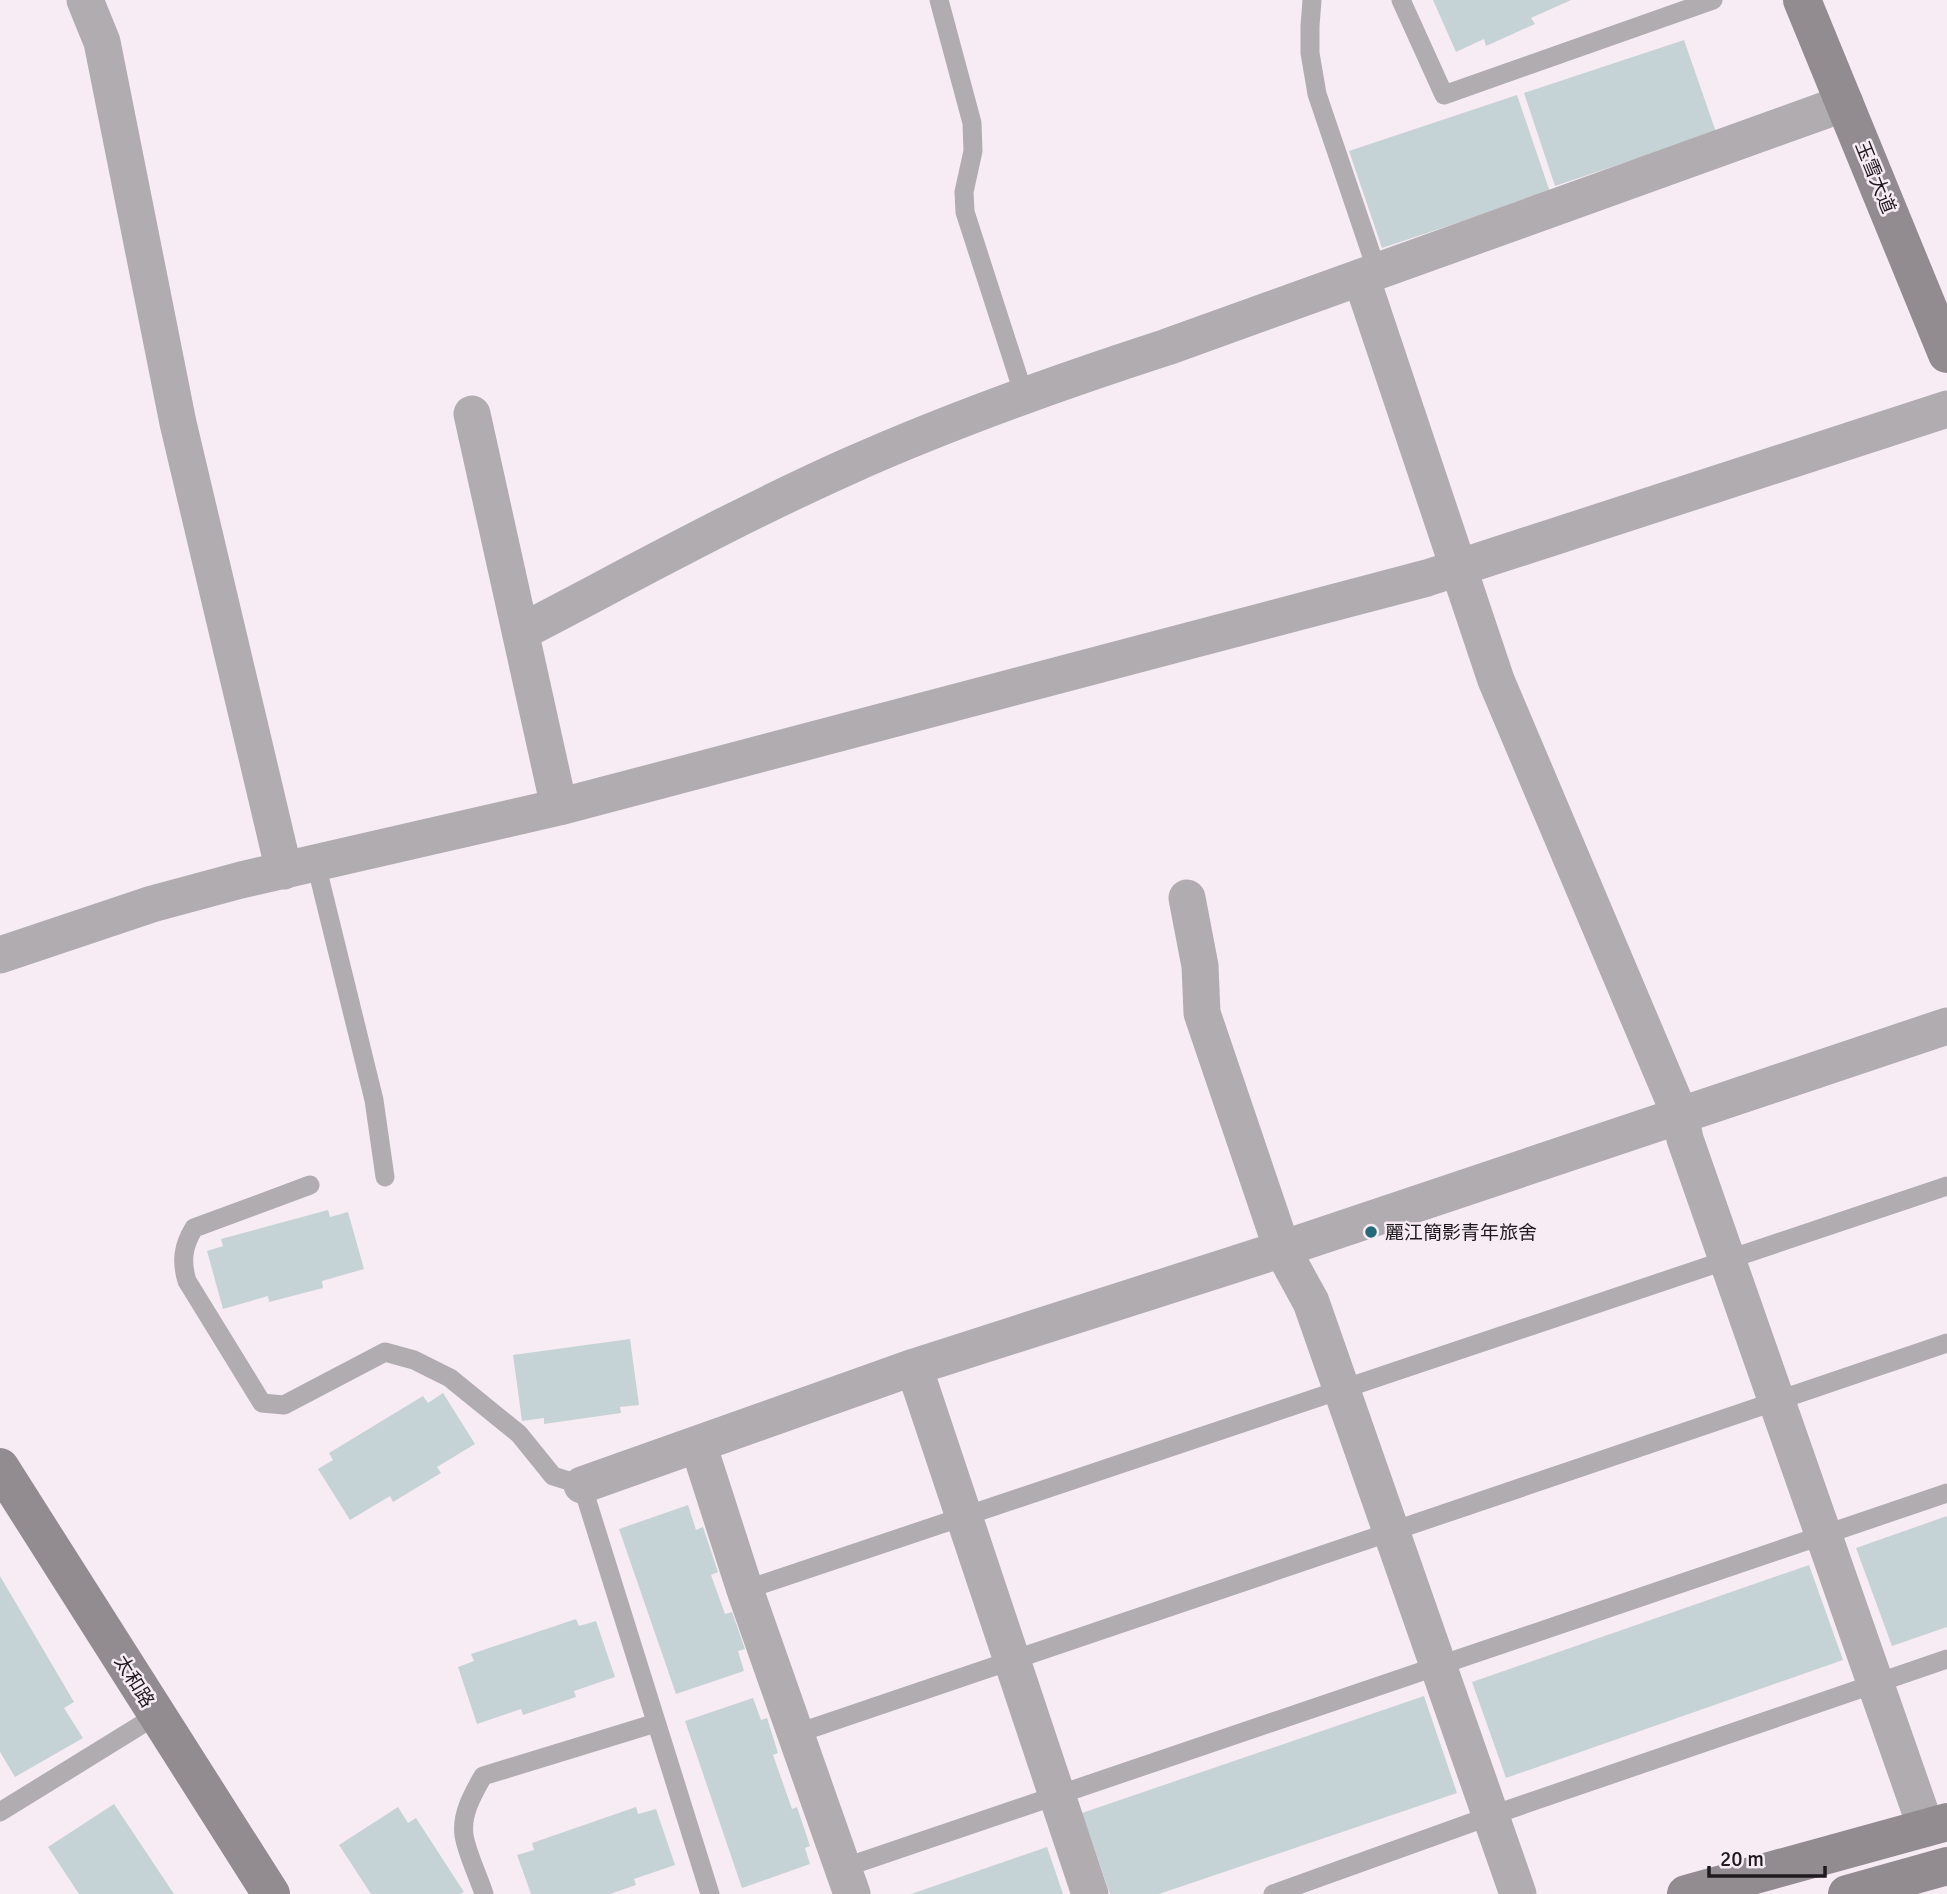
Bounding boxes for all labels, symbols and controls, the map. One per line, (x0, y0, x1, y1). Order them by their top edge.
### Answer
street label: 玉雪大道 (1850, 138, 1900, 217)
place label: 麗江簡影青年旅舍 (1385, 1221, 1537, 1245)
marker: 麗江簡影青年旅舍 (1363, 1224, 1379, 1240)
street label: 太和路 (109, 1651, 159, 1712)
scale bar (1709, 1834, 1825, 1878)
text: 20 m (1720, 1846, 1764, 1872)

